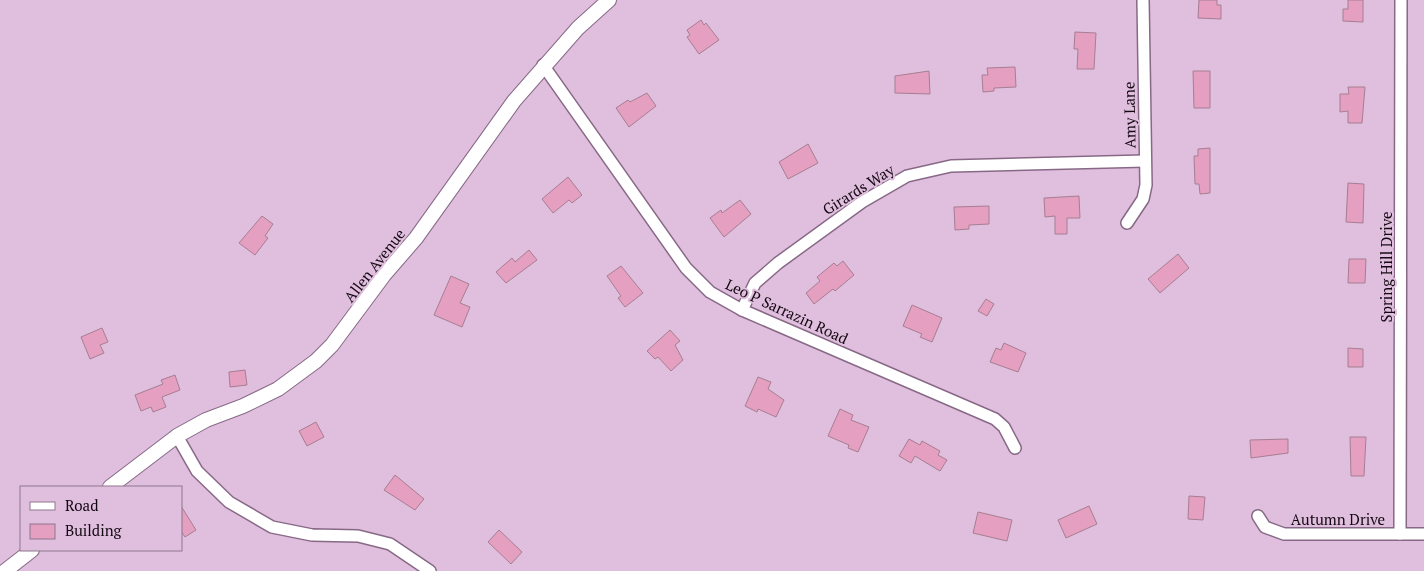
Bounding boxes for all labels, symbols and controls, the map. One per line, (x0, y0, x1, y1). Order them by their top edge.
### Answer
street label: Amy Lane (1118, 81, 1140, 149)
street label: Girards Way (819, 159, 898, 219)
street label: Spring Hill Drive (1376, 211, 1396, 323)
street label: Allen Avenue (339, 224, 409, 306)
street label: Leo P Sarrazin Road (723, 274, 851, 348)
legend (20, 486, 182, 551)
text: Road (65, 495, 98, 515)
street label: Autumn Drive (1291, 509, 1385, 529)
text: Building (65, 520, 123, 540)

